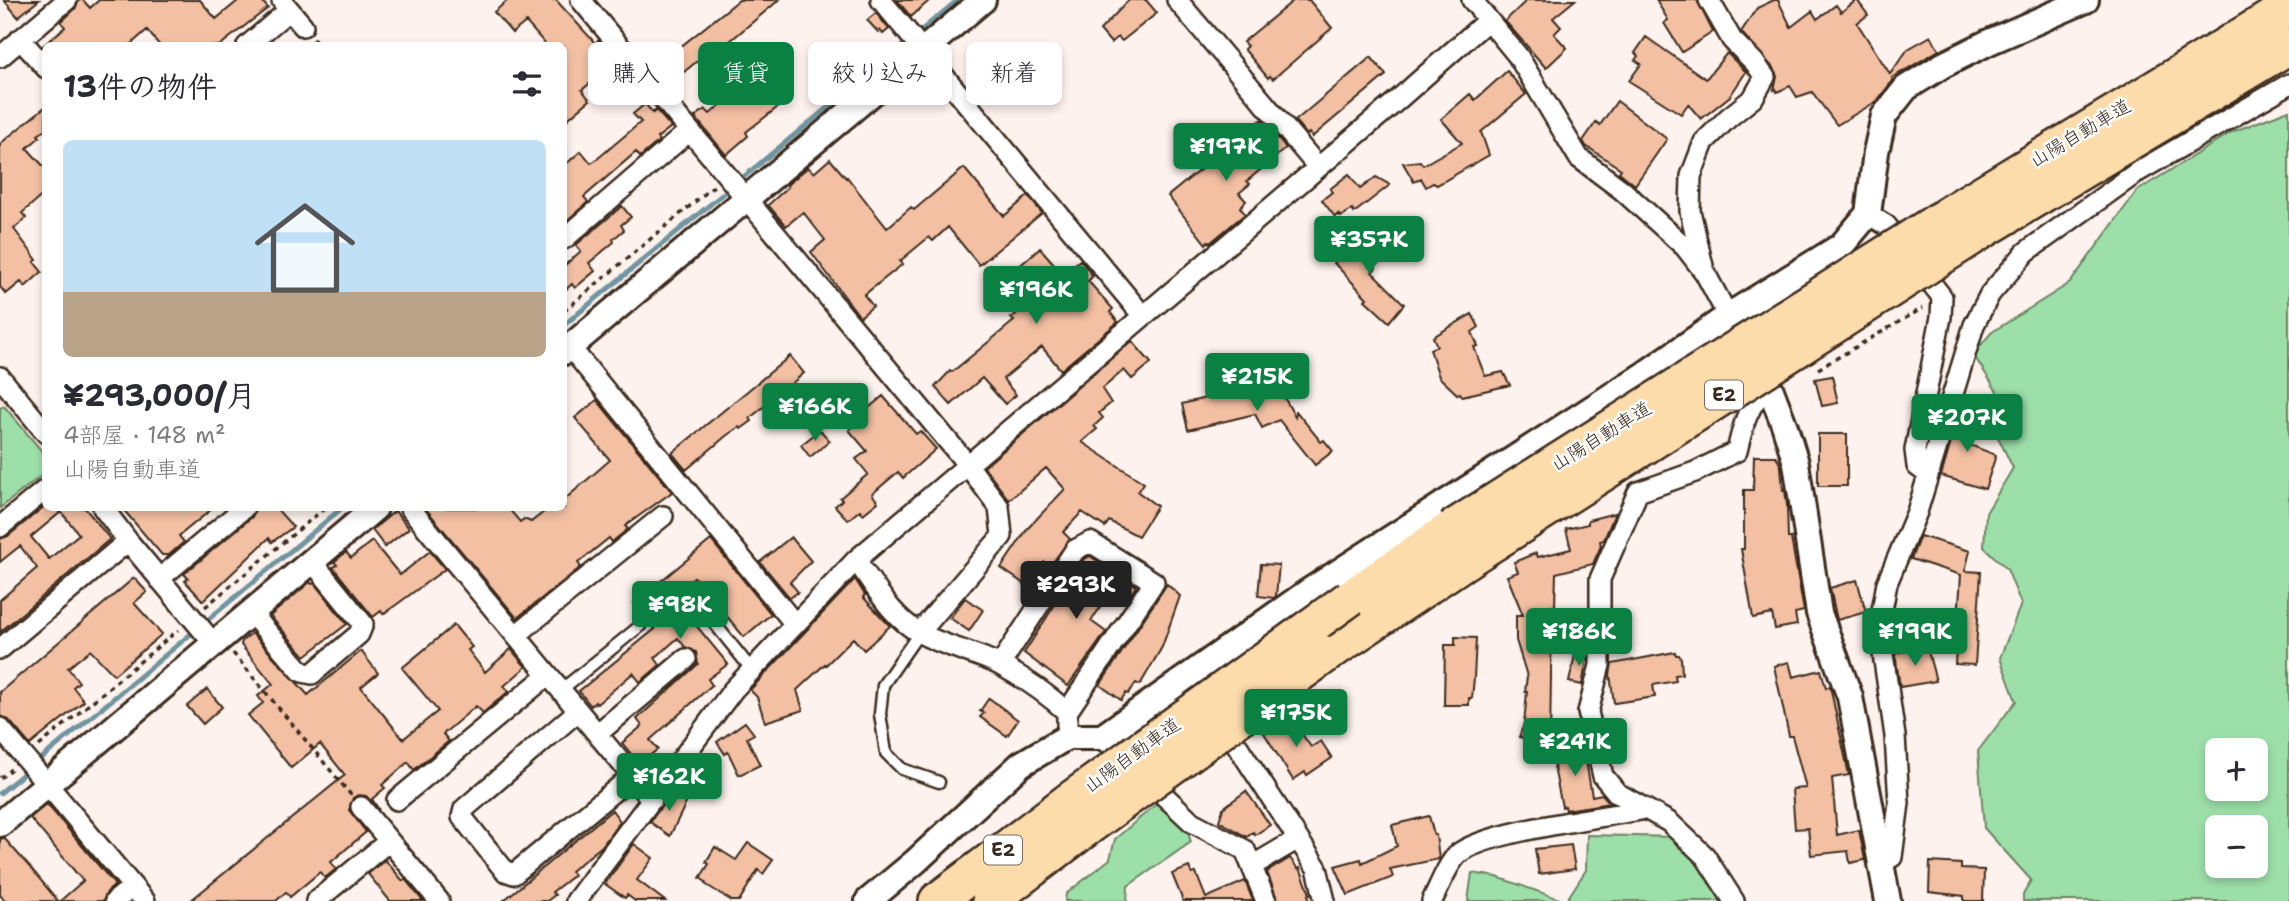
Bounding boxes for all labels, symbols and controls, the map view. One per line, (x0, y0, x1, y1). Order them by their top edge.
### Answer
chip: 購入 (588, 42, 684, 105)
chip: 賃貸 (698, 42, 794, 105)
chip: 絞り込み (808, 42, 952, 105)
chip: 新着 (966, 42, 1062, 105)
icon: filters (508, 65, 546, 103)
text: 13件の物件 (63, 66, 217, 107)
street label: 山陽自動車道 (2025, 93, 2135, 173)
pin: ¥197K (1177, 124, 1275, 183)
text: ¥197K (1189, 131, 1263, 161)
icon: home (242, 185, 368, 311)
pin: ¥357K (1320, 216, 1418, 276)
text: ¥357K (1330, 224, 1408, 254)
pin: ¥196K (987, 266, 1085, 326)
text: ¥196K (999, 274, 1073, 304)
pin: ¥215K (1208, 354, 1306, 413)
text: ¥215K (1221, 361, 1293, 391)
text: ¥293,000/月 (63, 375, 256, 416)
road number: E2 (1705, 380, 1743, 410)
pin: ¥166K (766, 384, 864, 443)
text: ¥166K (778, 391, 852, 421)
pin: ¥207K (1918, 394, 2016, 454)
street label: 山陽自動車道 (1546, 395, 1656, 477)
text: ¥207K (1927, 402, 2007, 432)
text: 4部屋 · 148 m² (63, 420, 226, 450)
text: 山陽自動車道 (63, 454, 201, 484)
pin: ¥293K (1027, 562, 1125, 621)
text: ¥293K (1037, 569, 1115, 599)
pin: ¥98K (639, 582, 721, 641)
text: ¥98K (648, 589, 712, 619)
pin: ¥186K (1530, 608, 1628, 668)
pin: ¥199K (1866, 608, 1964, 668)
text: ¥186K (1542, 616, 1616, 646)
text: ¥199K (1878, 616, 1952, 646)
pin: ¥175K (1247, 690, 1345, 749)
text: ¥175K (1260, 697, 1332, 727)
street label: 山陽自動車道 (1079, 711, 1185, 799)
pin: ¥241K (1526, 718, 1624, 778)
text: ¥241K (1539, 726, 1611, 756)
map controls (2205, 738, 2268, 878)
button: + (2205, 738, 2268, 801)
pin: ¥162K (620, 754, 718, 813)
text: ¥162K (633, 761, 705, 791)
button: − (2205, 815, 2268, 878)
road number: E2 (984, 836, 1022, 864)

